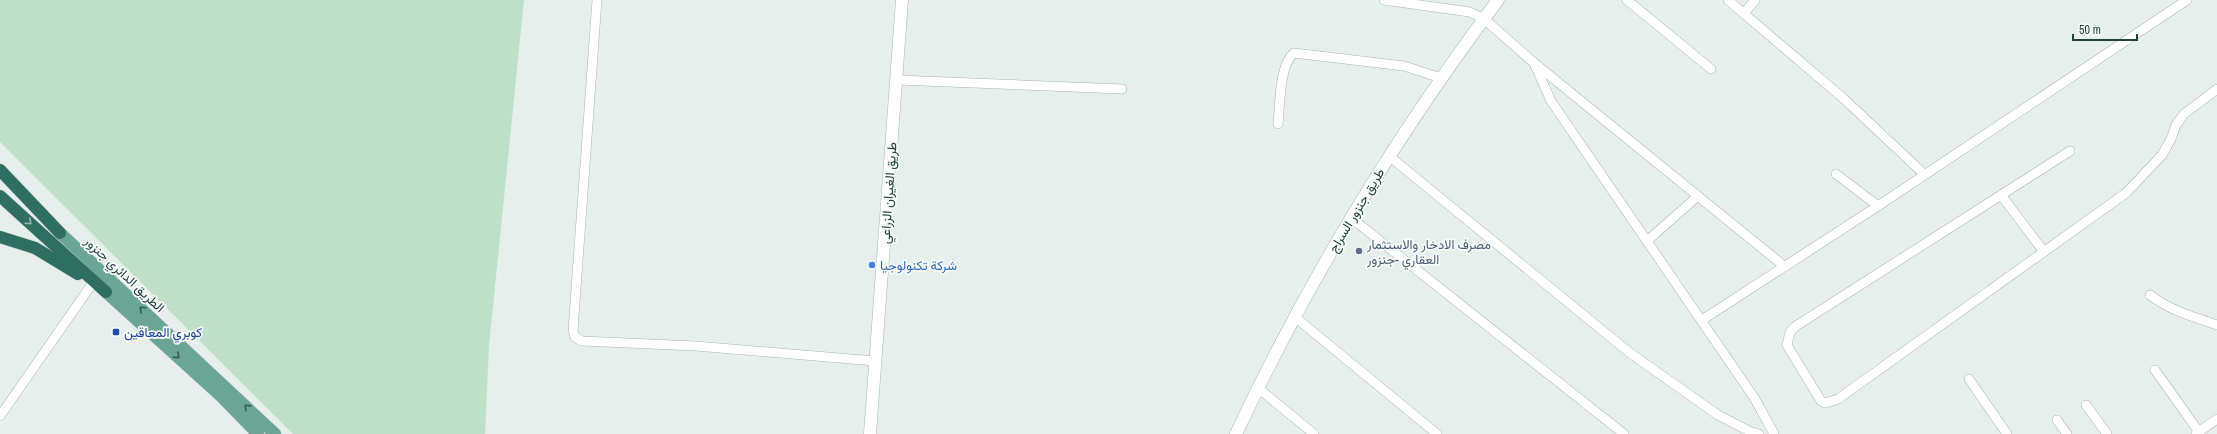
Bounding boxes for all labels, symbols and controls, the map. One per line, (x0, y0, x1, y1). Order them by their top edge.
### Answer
scale bar (2073, 16, 2137, 42)
text: 50 m (2079, 22, 2101, 38)
street label: طريق الغيران الزراعي (876, 141, 903, 245)
street label: طريق جنزور السراج (1325, 165, 1389, 256)
one-way arrow (24, 217, 32, 224)
street label: الطريق الدائري جنزور (79, 232, 168, 317)
place label: مصرف الادخار والاستثمار العقاري -جنزور (1366, 236, 1491, 270)
marker: مصرف الادخار والاستثمار العقاري -جنزور (1354, 246, 1364, 256)
place label: شركة تكنولوجيا (880, 257, 957, 274)
marker: شركة تكنولوجيا (867, 260, 877, 270)
one-way arrow (139, 307, 146, 314)
place label: كوبري المعاقين (124, 324, 202, 343)
marker: كوبري المعاقين (111, 327, 121, 337)
one-way arrow (172, 351, 179, 358)
one-way arrow (244, 404, 252, 412)

